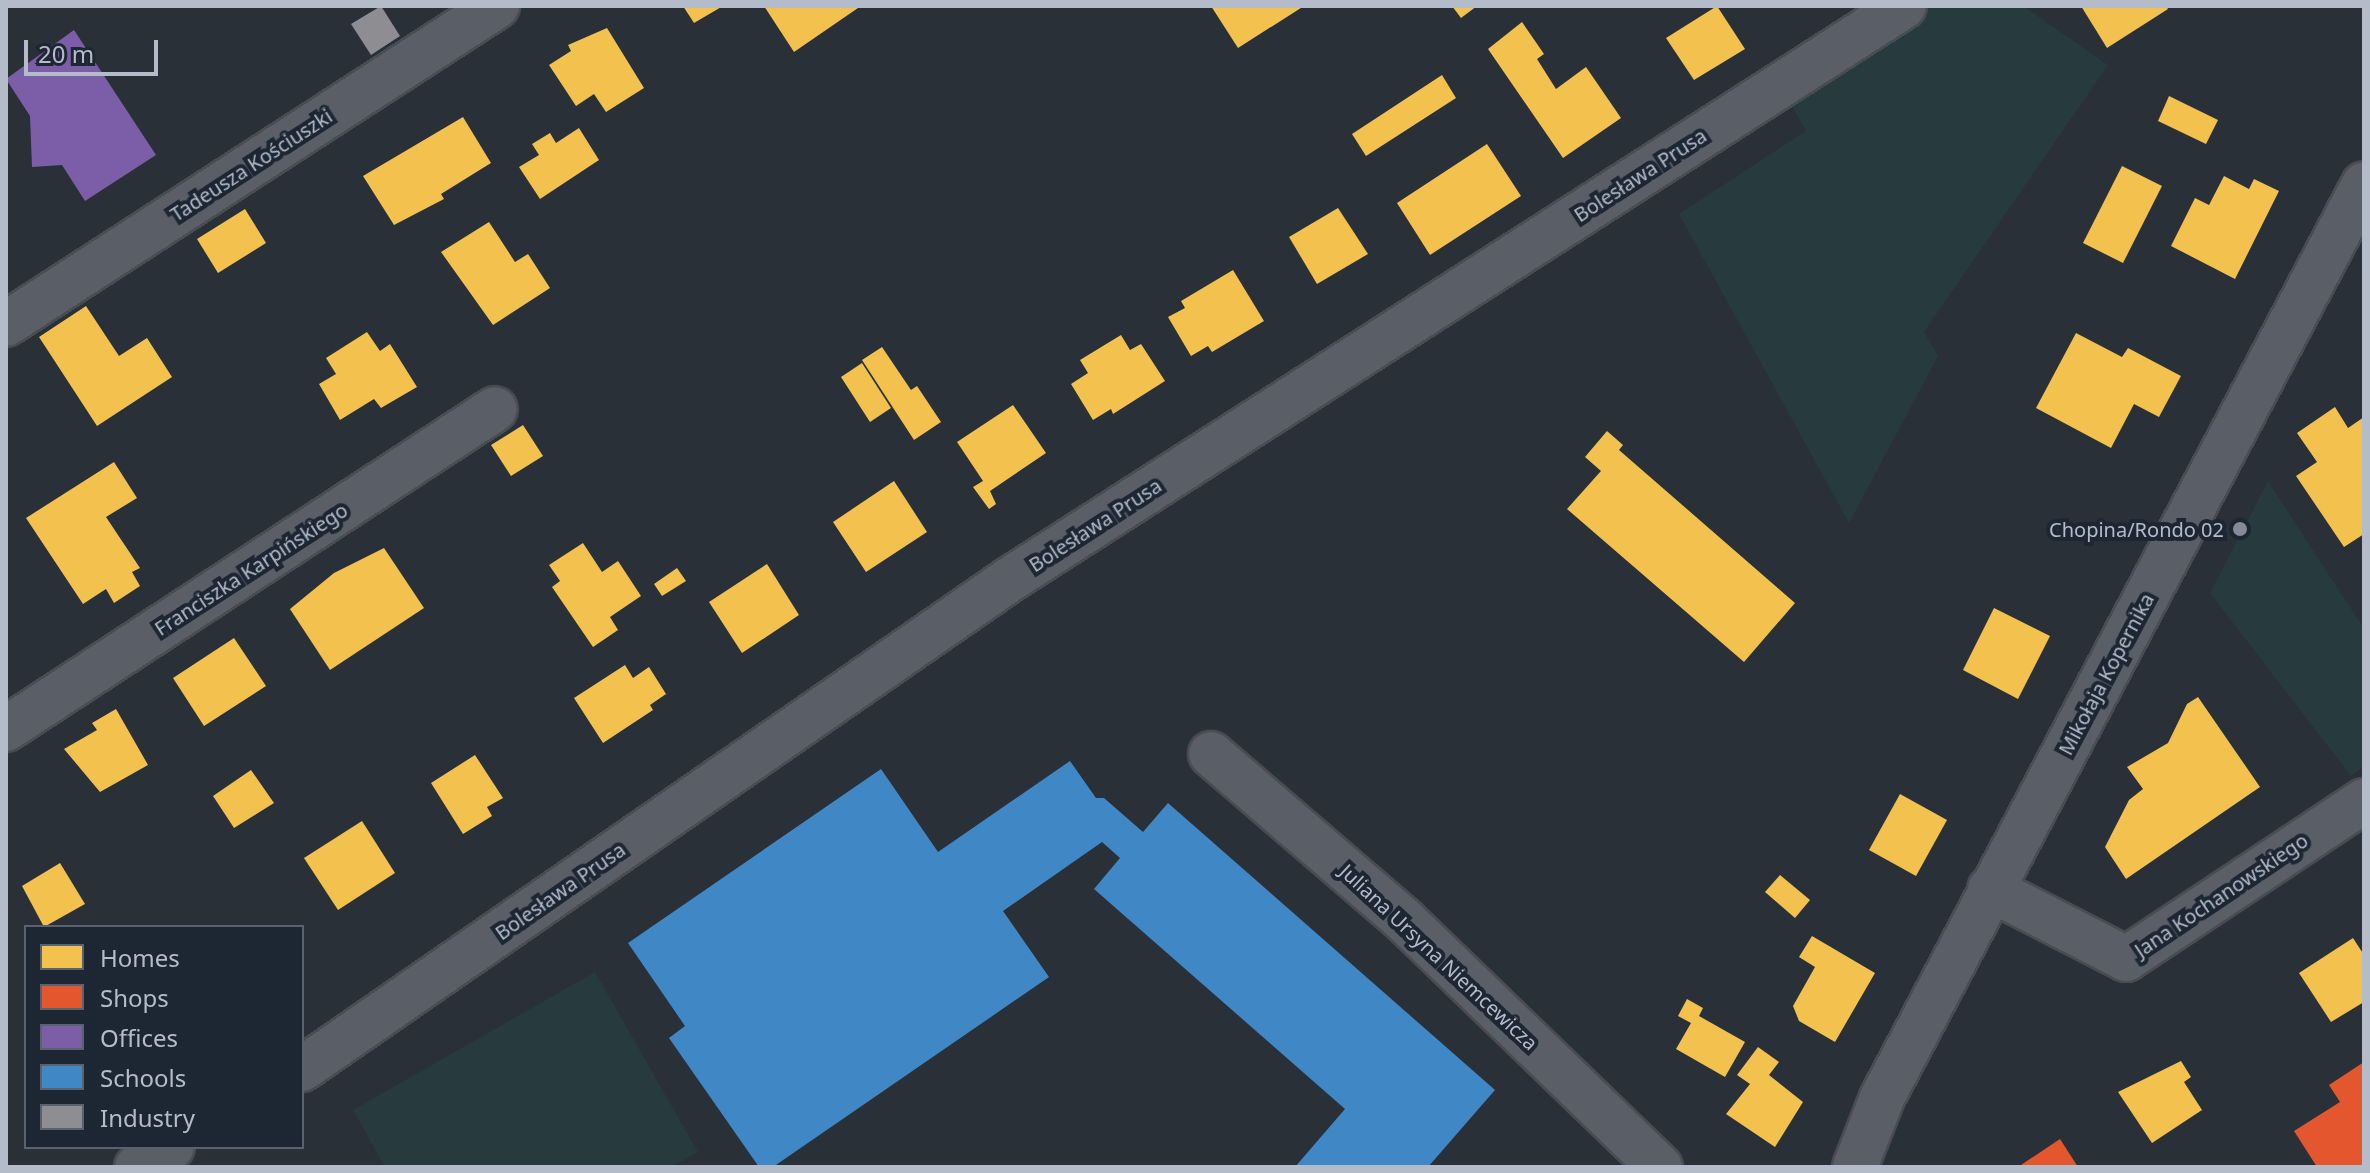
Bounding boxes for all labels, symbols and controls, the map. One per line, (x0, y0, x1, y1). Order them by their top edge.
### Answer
scale bar (28, 24, 162, 74)
text: 20 m (38, 37, 94, 70)
street label: Tadeusza Kościuszki (166, 104, 336, 226)
street label: Bolesława Prusa (1569, 123, 1711, 227)
street label: Bolesława Prusa (1024, 473, 1166, 577)
street label: Franciszka Karpińskiego (150, 498, 352, 640)
place label: Chopina/Rondo 02 (2049, 517, 2224, 541)
marker: Chopina/Rondo 02 (2231, 520, 2249, 538)
street label: Mikołaja Kopernika (2053, 589, 2159, 759)
street label: Jana Kochanowskiego (2130, 828, 2312, 962)
street label: Bolesława Prusa (490, 837, 630, 945)
street label: Juliana Ursyna Niemcewicza (1335, 859, 1543, 1055)
legend (24, 925, 304, 1149)
text: Homes (100, 941, 180, 974)
text: Shops (100, 981, 169, 1014)
text: Offices (100, 1021, 178, 1054)
text: Schools (100, 1061, 186, 1094)
text: Industry (100, 1101, 195, 1134)

